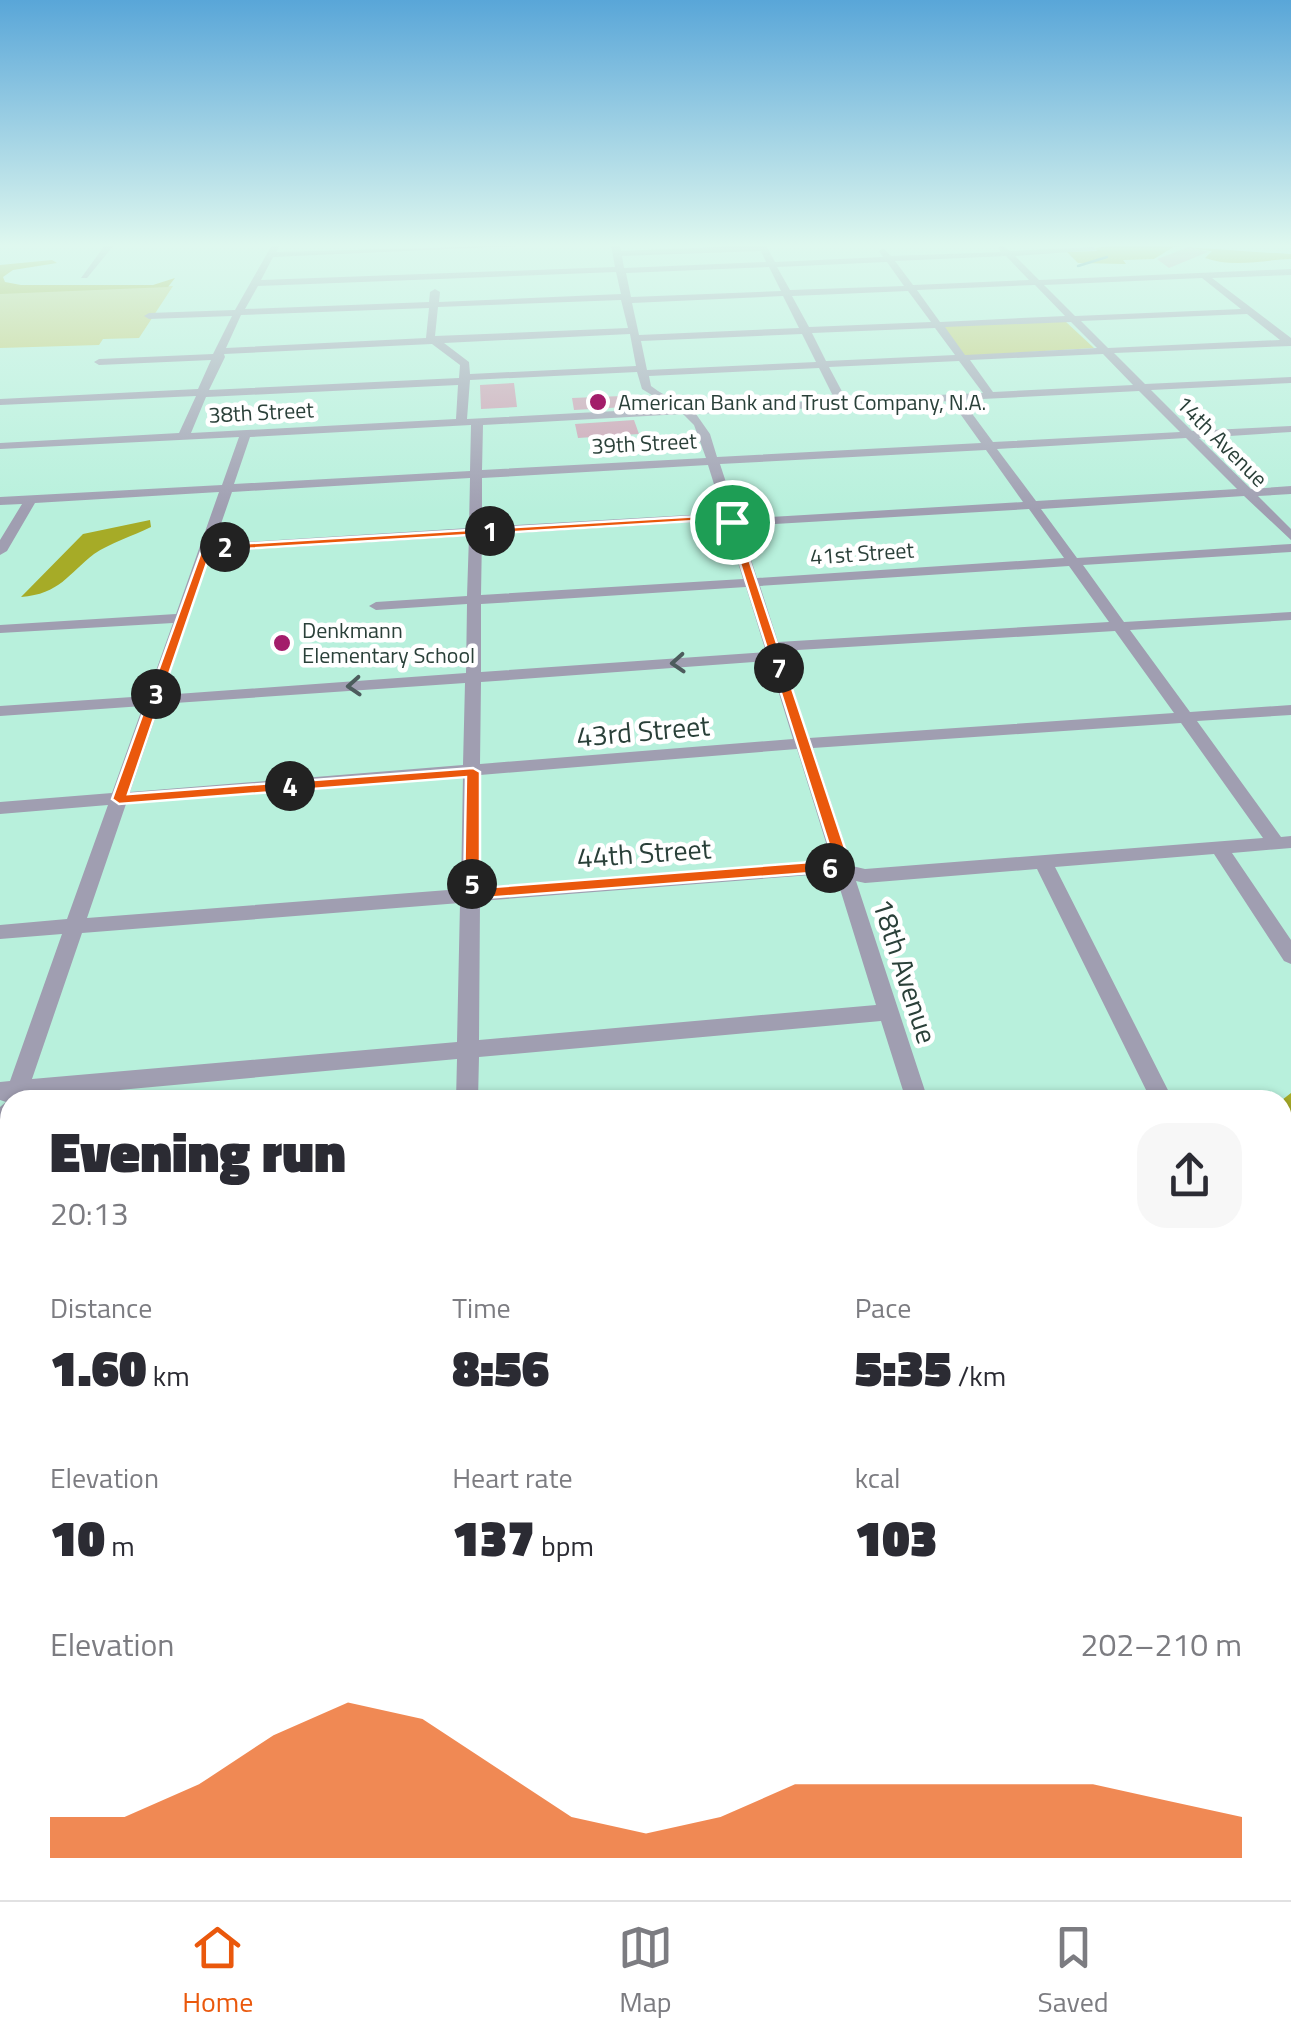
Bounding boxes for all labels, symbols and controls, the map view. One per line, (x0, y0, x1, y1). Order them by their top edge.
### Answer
place label: American Bank and Trust Company, N.A. (618, 385, 986, 419)
street label: 14th Avenue (1168, 387, 1276, 495)
marker: American Bank and Trust Company, N.A. (587, 391, 609, 413)
street label: 38th Street (207, 392, 315, 432)
street label: 39th Street (590, 423, 698, 463)
pin (690, 480, 775, 565)
icon: arrive (705, 495, 760, 550)
pin: 1 (465, 506, 515, 556)
text: 1 (482, 509, 498, 552)
pin: 2 (200, 522, 250, 572)
text: 2 (217, 525, 233, 568)
street label: 41st Street (809, 532, 915, 574)
place label: Denkmann Elementary School (302, 613, 475, 672)
marker: Denkmann Elementary School (271, 632, 293, 654)
pin: 7 (754, 643, 804, 693)
text: 7 (771, 646, 787, 689)
one-way arrow (669, 652, 685, 673)
pin: 3 (131, 669, 181, 719)
text: 3 (148, 672, 164, 715)
one-way arrow (345, 675, 361, 697)
street label: 43rd Street (574, 703, 712, 758)
pin: 4 (265, 761, 315, 811)
text: 4 (282, 764, 298, 807)
street label: 44th Street (575, 826, 713, 879)
pin: 6 (805, 843, 855, 893)
text: 6 (822, 846, 838, 889)
pin: 5 (447, 859, 497, 909)
text: 5 (464, 862, 480, 905)
street label: 18th Avenue (862, 893, 949, 1049)
text: Evening run (50, 1110, 346, 1193)
button: share (1137, 1123, 1242, 1228)
text: 20:13 (50, 1189, 129, 1237)
text: Distance (50, 1286, 152, 1329)
text: Time (452, 1286, 511, 1329)
text: Pace (855, 1286, 911, 1329)
text: 1.60 (50, 1329, 147, 1405)
text: 8:56 (452, 1329, 549, 1405)
text: 5:35 (855, 1329, 952, 1405)
text: km (147, 1354, 190, 1397)
text: /km (952, 1354, 1006, 1397)
text: Elevation (50, 1456, 159, 1499)
text: Heart rate (452, 1456, 573, 1499)
text: kcal (855, 1456, 900, 1499)
text: 10 (50, 1499, 105, 1575)
text: 137 (452, 1499, 535, 1575)
text: 103 (855, 1499, 937, 1575)
text: m (105, 1524, 135, 1567)
text: bpm (535, 1524, 594, 1567)
text: Elevation (50, 1620, 174, 1668)
text: 202–210 m (1080, 1620, 1242, 1668)
tab: Home (182, 1920, 253, 2023)
tab: Map (618, 1920, 673, 2023)
tab: Saved (1037, 1920, 1109, 2023)

